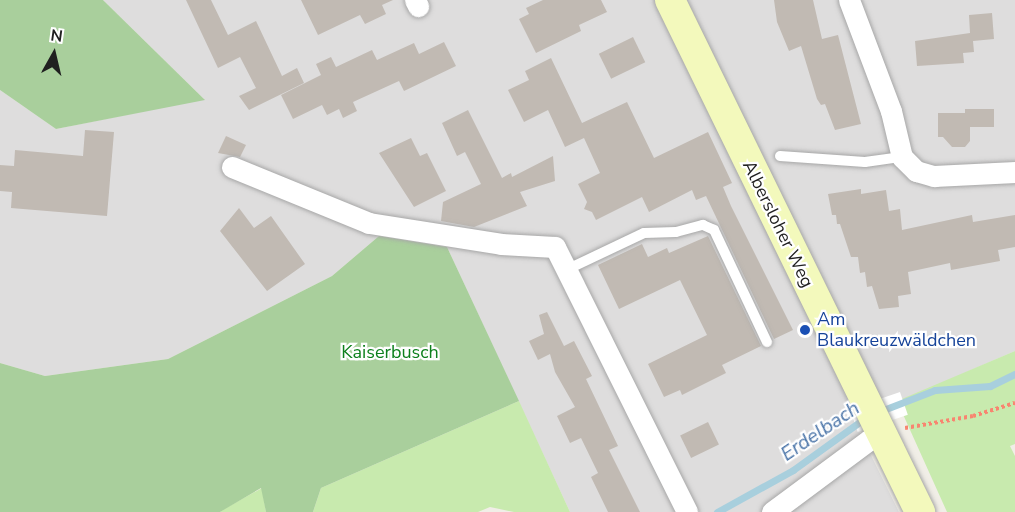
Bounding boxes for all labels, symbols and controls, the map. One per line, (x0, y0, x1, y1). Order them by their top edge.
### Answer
north arrow (24, 24, 84, 84)
text: N (49, 24, 64, 48)
street label: Albersloher Weg (738, 157, 818, 291)
place label: Am Blaukreuzwäldchen (817, 309, 976, 352)
marker: Am Blaukreuzwäldchen (798, 323, 812, 337)
park label: Kaiserbusch (341, 341, 439, 363)
water label: Erdelbach (776, 396, 864, 466)

